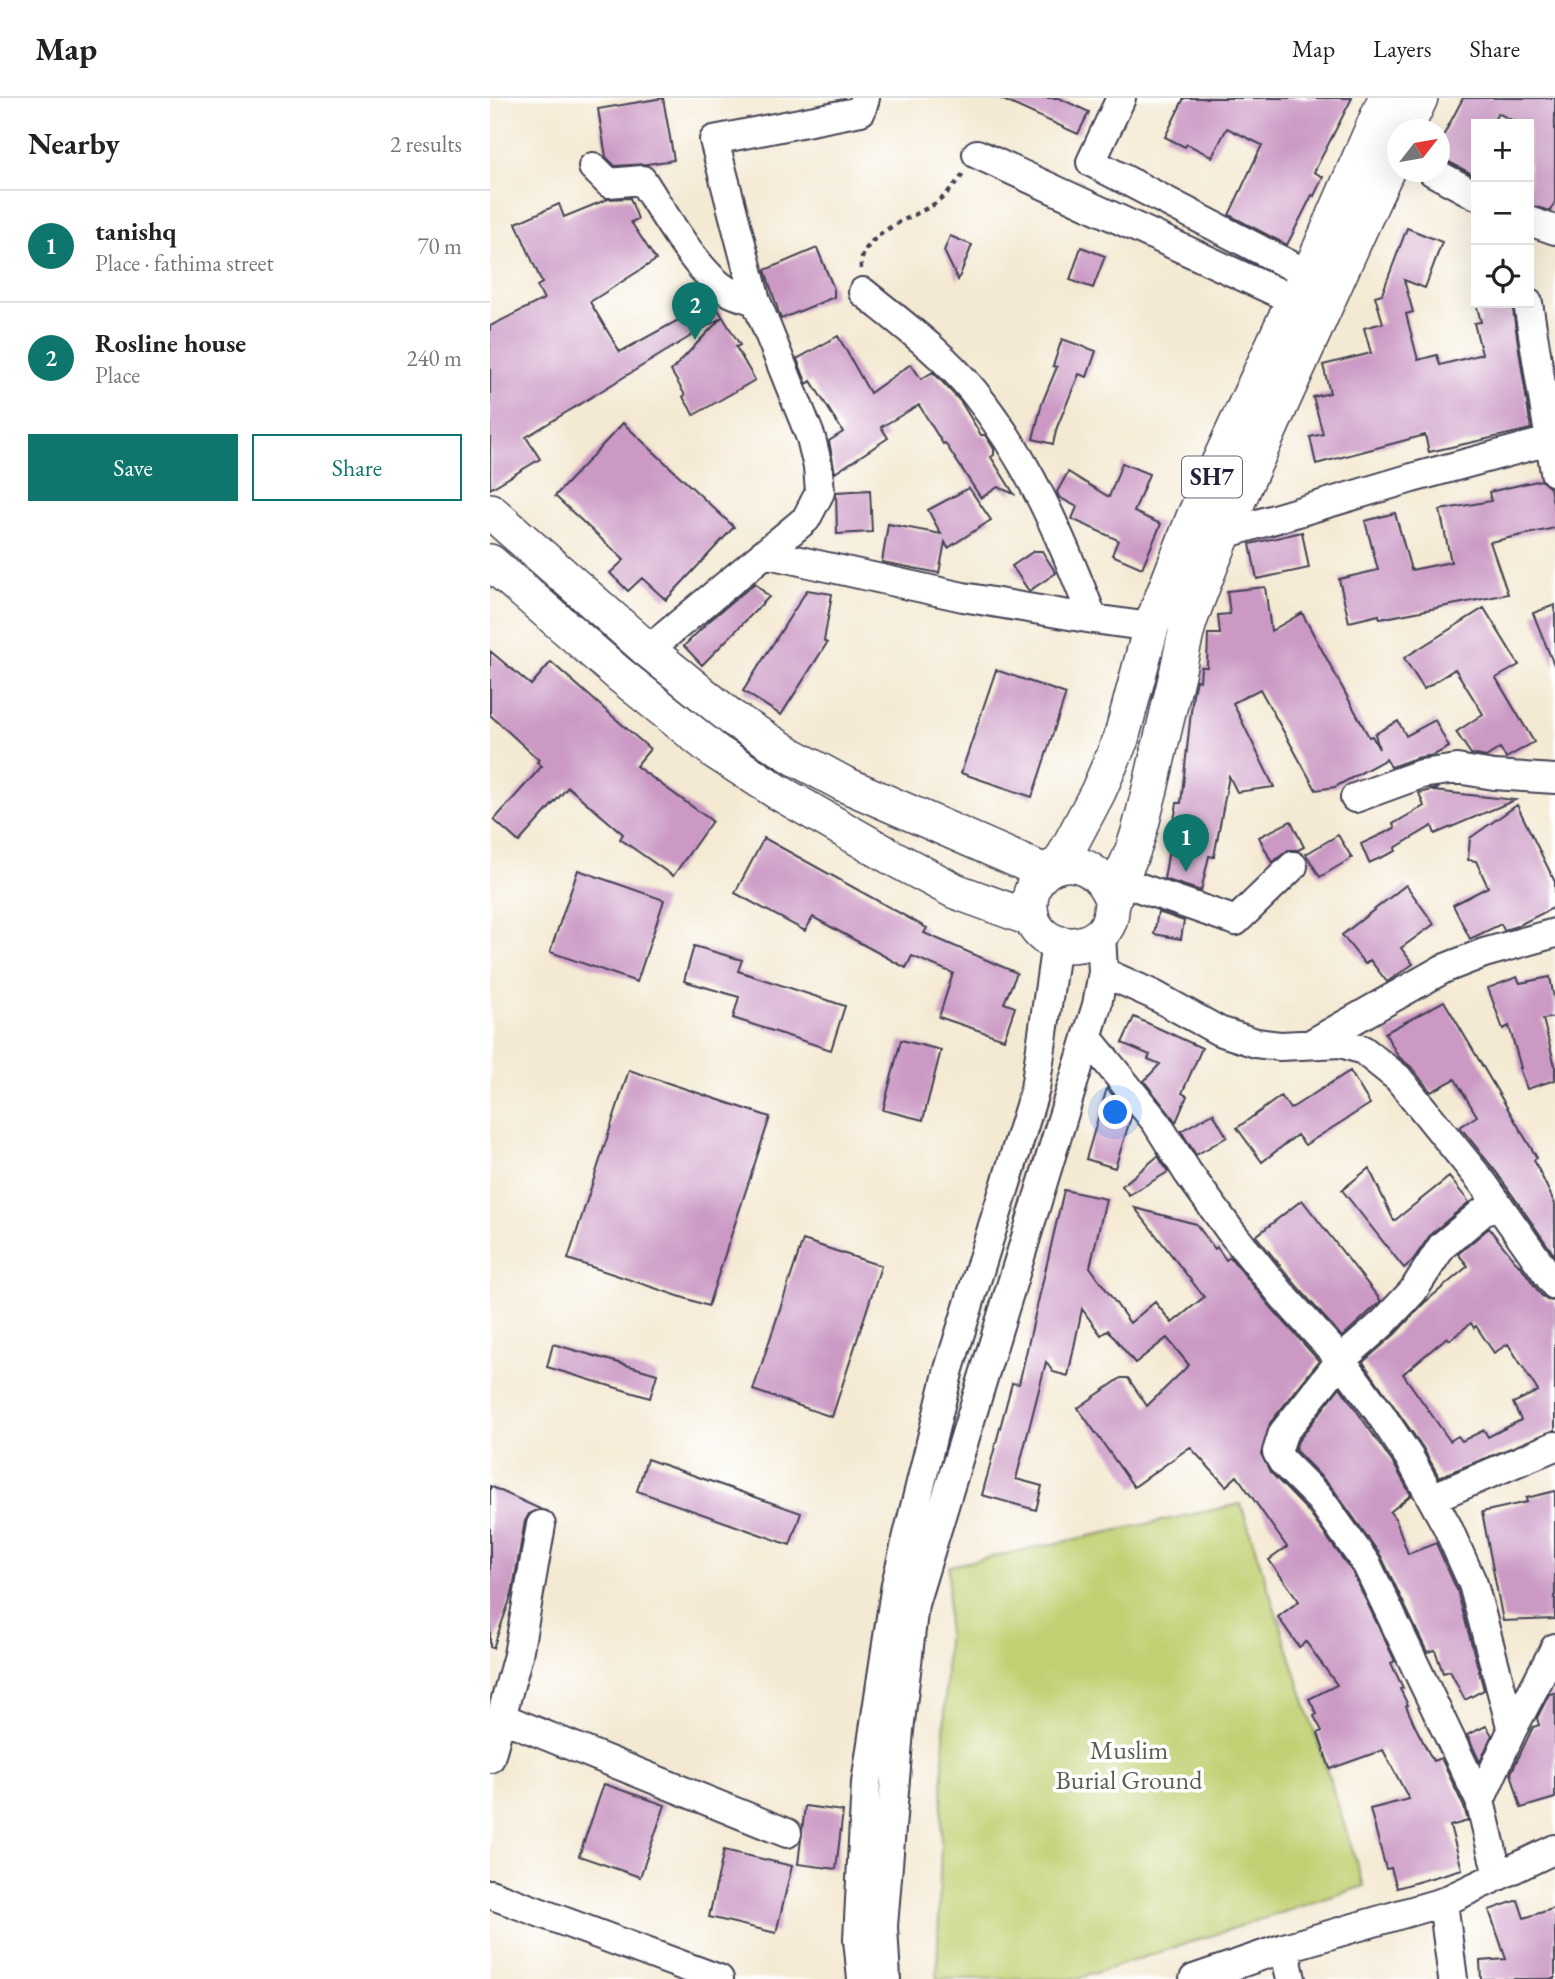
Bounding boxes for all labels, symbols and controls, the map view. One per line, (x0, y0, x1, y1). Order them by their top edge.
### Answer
text: Map (35, 27, 97, 70)
text: Map (1292, 33, 1335, 64)
text: Layers (1373, 33, 1432, 64)
text: Share (1470, 33, 1520, 64)
north arrow (1387, 119, 1450, 182)
map controls (1471, 119, 1534, 308)
button: + (1471, 119, 1534, 182)
text: Nearby (28, 124, 120, 163)
text: 2 results (390, 129, 462, 159)
button: − (1471, 182, 1534, 245)
text: tanishq (95, 214, 176, 248)
text: 1 (45, 231, 57, 261)
text: 70 m (417, 231, 462, 261)
button: locate (1471, 245, 1534, 308)
text: Place · fathima street (95, 248, 274, 278)
pin: 2 (672, 282, 718, 340)
text: Rosline house (95, 326, 246, 360)
text: 2 (45, 343, 57, 373)
text: 240 m (406, 343, 462, 373)
text: Place (95, 360, 140, 390)
button: Save (28, 434, 238, 501)
button: Share (252, 434, 462, 501)
road number: SH7 (1182, 456, 1242, 498)
pin: 1 (1163, 814, 1209, 872)
your location (1098, 1095, 1132, 1129)
park label: Muslim Burial Ground (1056, 1733, 1203, 1797)

